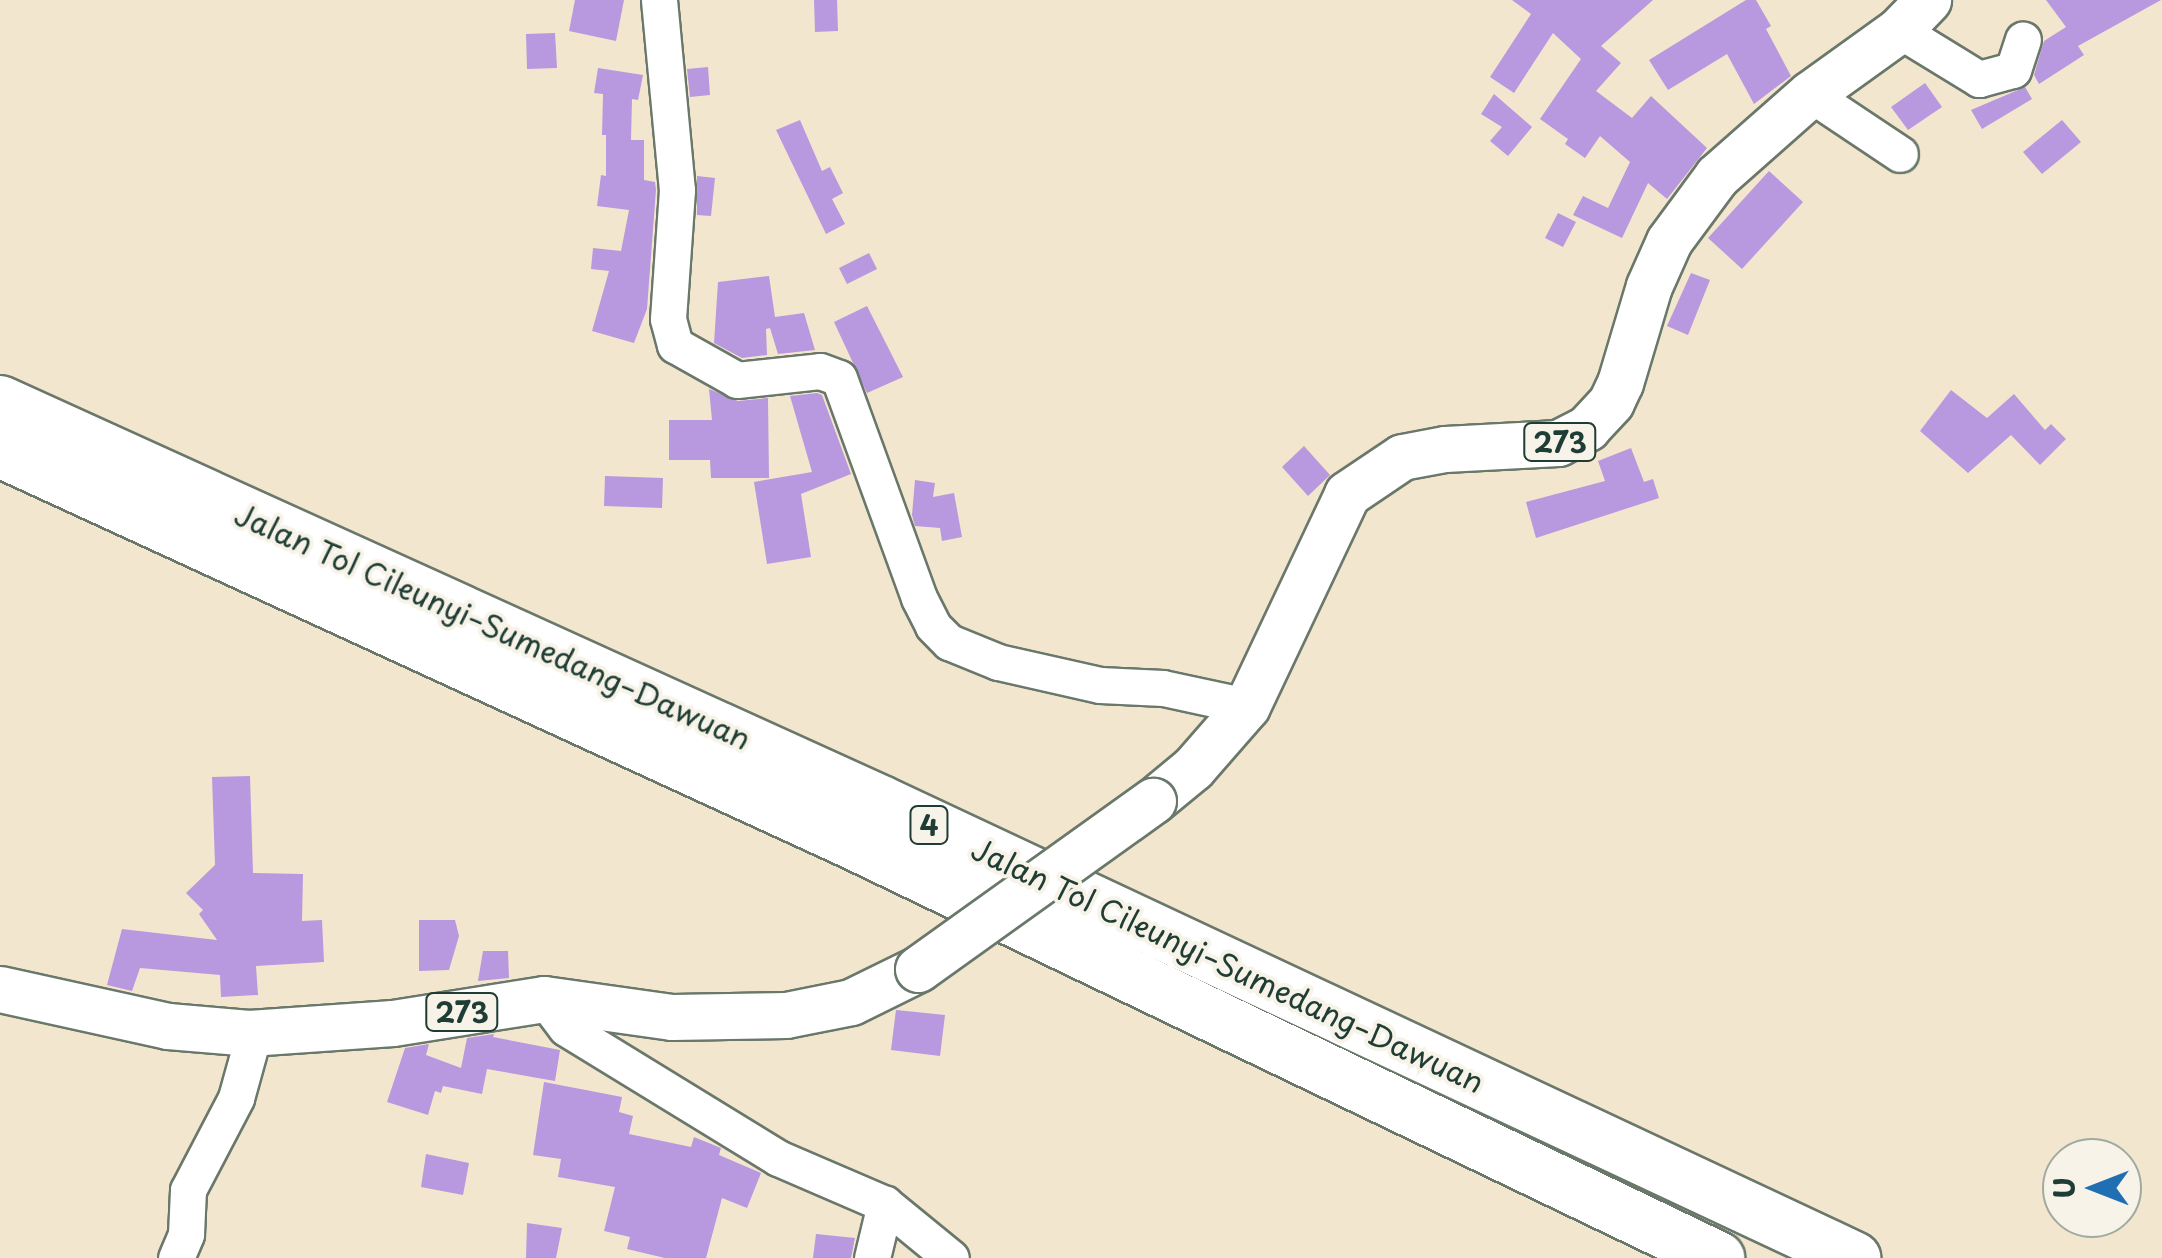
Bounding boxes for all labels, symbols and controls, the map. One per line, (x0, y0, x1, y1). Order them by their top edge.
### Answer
road number: 273 (1522, 419, 1598, 465)
street label: Jalan Tol Cileunyi–Sumedang–Dawuan (227, 495, 759, 757)
road number: 4 (909, 802, 949, 848)
street label: Jalan Tol Cileunyi–Sumedang–Dawuan (964, 829, 1492, 1101)
road number: 273 (424, 989, 500, 1035)
north arrow (2042, 1138, 2142, 1238)
text: U (2042, 1177, 2085, 1199)

